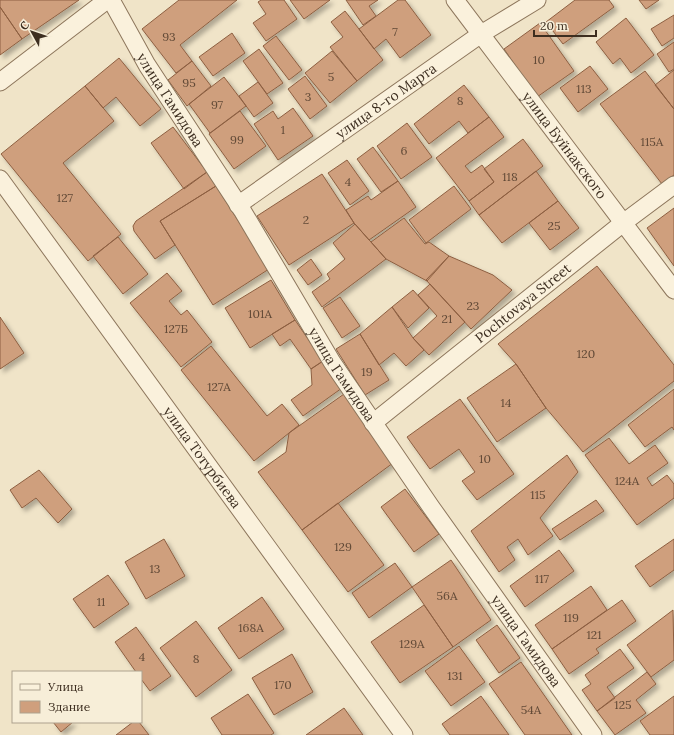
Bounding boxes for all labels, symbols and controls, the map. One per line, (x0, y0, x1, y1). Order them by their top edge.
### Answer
north arrow (12, 12, 52, 52)
scale bar (534, 12, 596, 38)
text: С (17, 18, 32, 33)
text: 20 m (540, 18, 568, 33)
house number: 7 (392, 24, 398, 39)
house number: 93 (162, 29, 176, 44)
street label: улица Гамидова (133, 49, 207, 150)
house number: 10 (533, 52, 545, 67)
street label: улица 8-го Марта (332, 59, 440, 143)
house number: 5 (328, 69, 334, 84)
house number: 95 (182, 75, 196, 90)
house number: 113 (576, 81, 592, 96)
street label: улица Буйнакского (518, 88, 611, 202)
house number: 3 (305, 89, 312, 104)
house number: 8 (457, 93, 464, 108)
house number: 97 (211, 97, 224, 112)
house number: 1 (281, 122, 285, 137)
house number: 99 (230, 132, 244, 147)
house number: 115А (641, 134, 664, 149)
house number: 6 (401, 143, 408, 158)
house number: 118 (502, 169, 518, 184)
house number: 4 (345, 174, 352, 189)
house number: 127 (57, 190, 74, 205)
house number: 2 (303, 212, 309, 227)
house number: 25 (548, 218, 560, 233)
street label: Pochtovaya Street (471, 259, 575, 347)
house number: 23 (467, 298, 480, 313)
house number: 101А (248, 306, 272, 321)
house number: 21 (442, 311, 452, 326)
house number: 127Б (164, 321, 188, 336)
street label: улица Гамидова (304, 324, 379, 425)
house number: 120 (577, 346, 595, 361)
house number: 19 (361, 364, 373, 379)
house number: 127А (207, 379, 231, 394)
house number: 14 (501, 395, 512, 410)
street label: улица Тотурбиева (159, 403, 245, 512)
house number: 10 (479, 451, 491, 466)
house number: 124А (615, 473, 640, 488)
house number: 115 (530, 487, 546, 502)
house number: 129 (334, 539, 352, 554)
house number: 13 (149, 561, 161, 576)
house number: 117 (535, 571, 550, 586)
house number: 56А (437, 588, 458, 603)
street label: улица Гамидова (487, 591, 565, 690)
house number: 11 (97, 594, 105, 609)
house number: 119 (563, 610, 579, 625)
house number: 168А (238, 620, 264, 635)
house number: 121 (586, 627, 602, 642)
house number: 129А (399, 636, 425, 651)
house number: 4 (139, 649, 146, 664)
house number: 8 (193, 651, 200, 666)
house number: 131 (447, 668, 463, 683)
legend (12, 671, 142, 723)
house number: 170 (274, 677, 292, 692)
text: Улица (47, 679, 84, 694)
house number: 125 (614, 697, 632, 712)
text: Здание (48, 699, 91, 714)
house number: 54А (521, 702, 542, 717)

